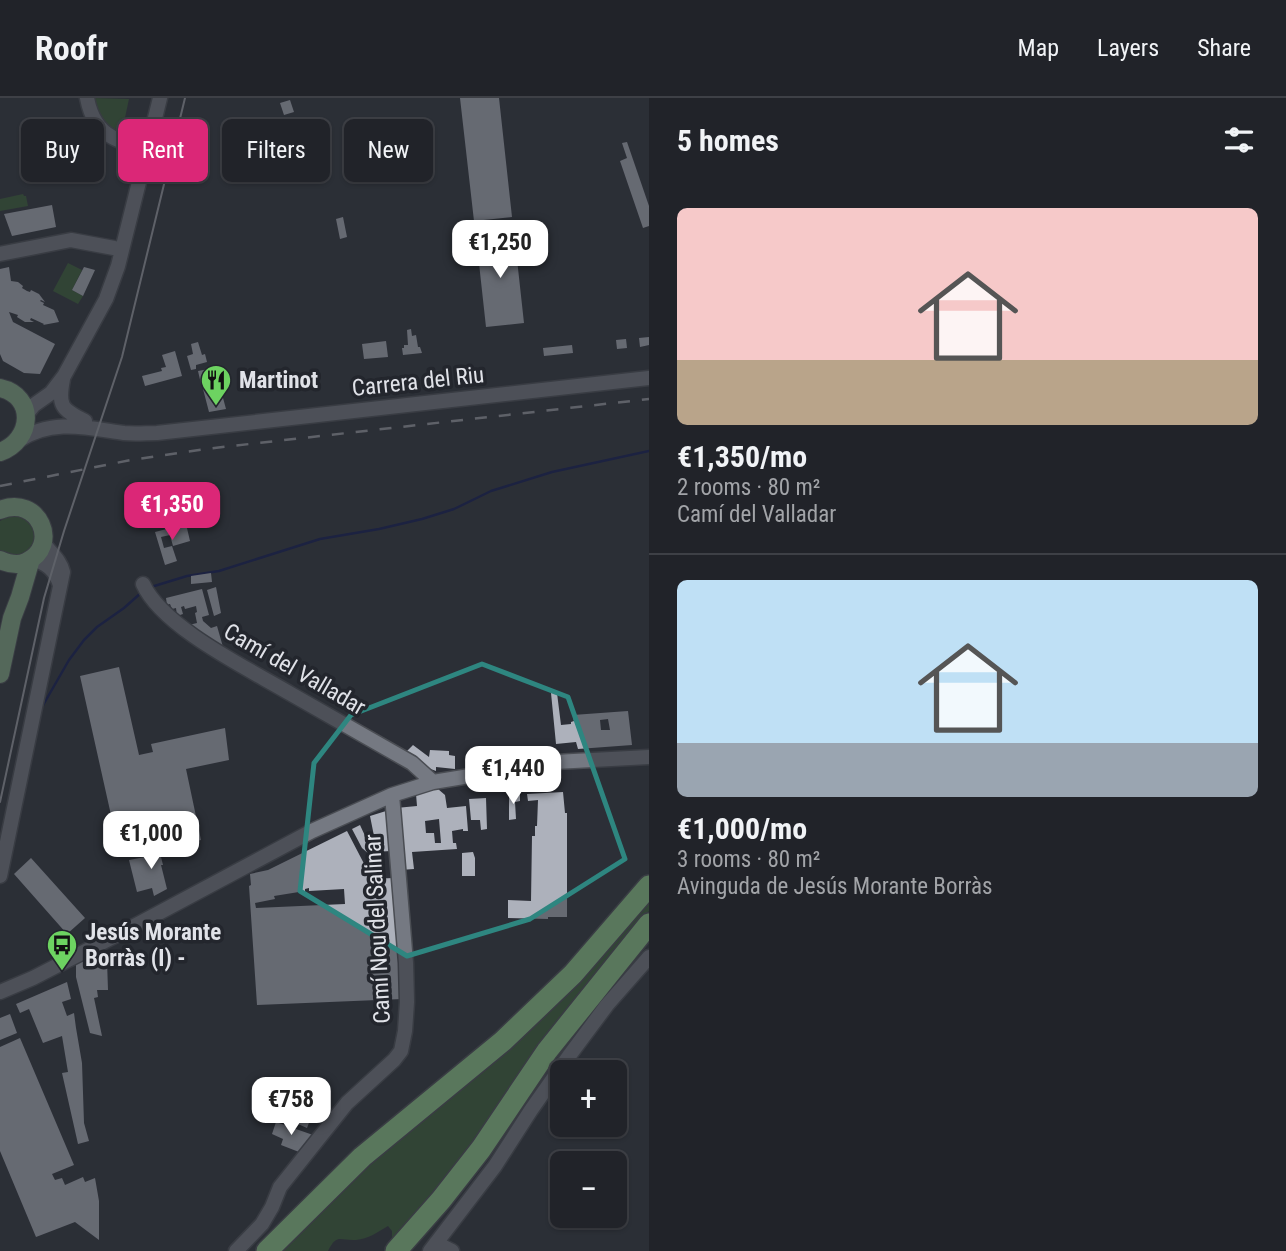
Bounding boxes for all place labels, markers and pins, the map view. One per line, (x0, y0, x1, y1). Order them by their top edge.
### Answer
pin: €1,250 (443, 220, 557, 280)
restaurant icon: Martinot (199, 363, 233, 407)
place label: Martinot (239, 367, 318, 394)
pin: €1,350 (115, 482, 229, 542)
pin: €1,440 (456, 746, 570, 806)
pin: €1,000 (94, 812, 208, 871)
place label: Jesús Morante Borràs (I) - (85, 919, 221, 972)
bus stop icon: Jesús Morante Borràs (I) - (45, 928, 79, 972)
pin: €758 (250, 1077, 332, 1137)

